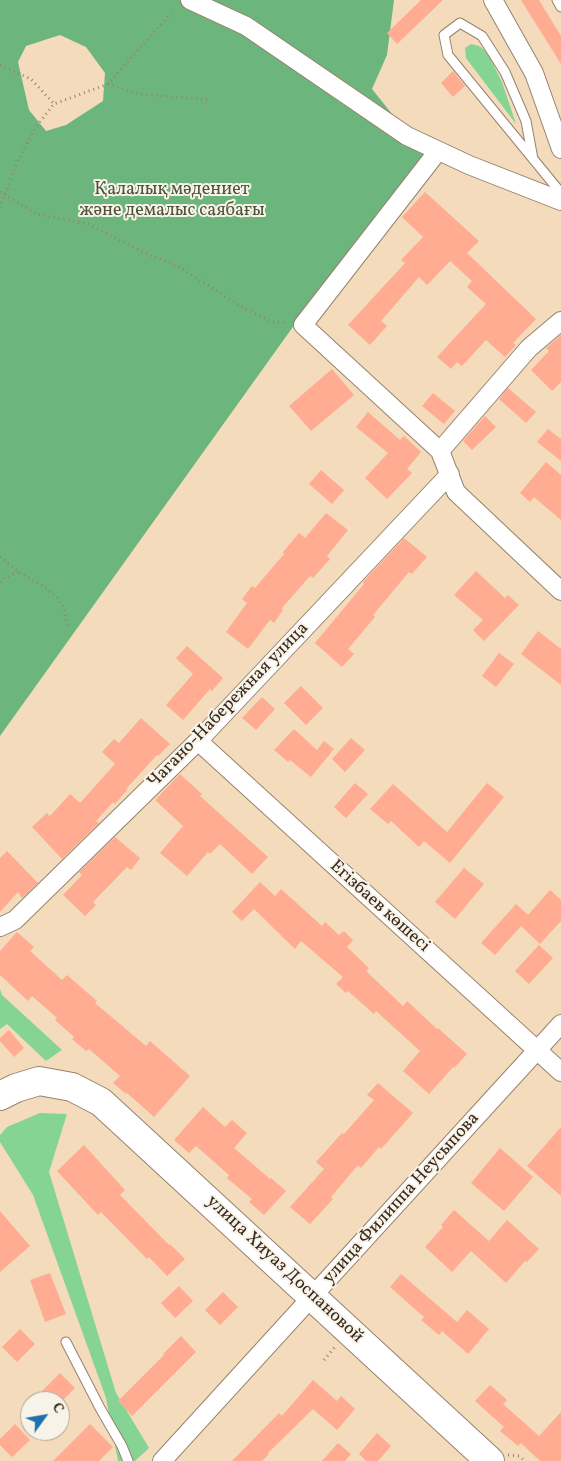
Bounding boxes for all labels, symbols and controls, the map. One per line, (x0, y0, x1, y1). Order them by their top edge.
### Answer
park label: Қалалық мәдениет және демалыс саябағы (79, 180, 265, 222)
street label: Чагано-Набережная улица (144, 618, 314, 794)
street label: Егізбаев көшесі (324, 856, 434, 958)
street label: улица Филиппа Неусыпова (319, 1109, 485, 1289)
street label: улица Хиуаз Доспановой (201, 1192, 367, 1348)
north arrow (20, 1391, 70, 1441)
text: С (47, 1399, 68, 1417)

